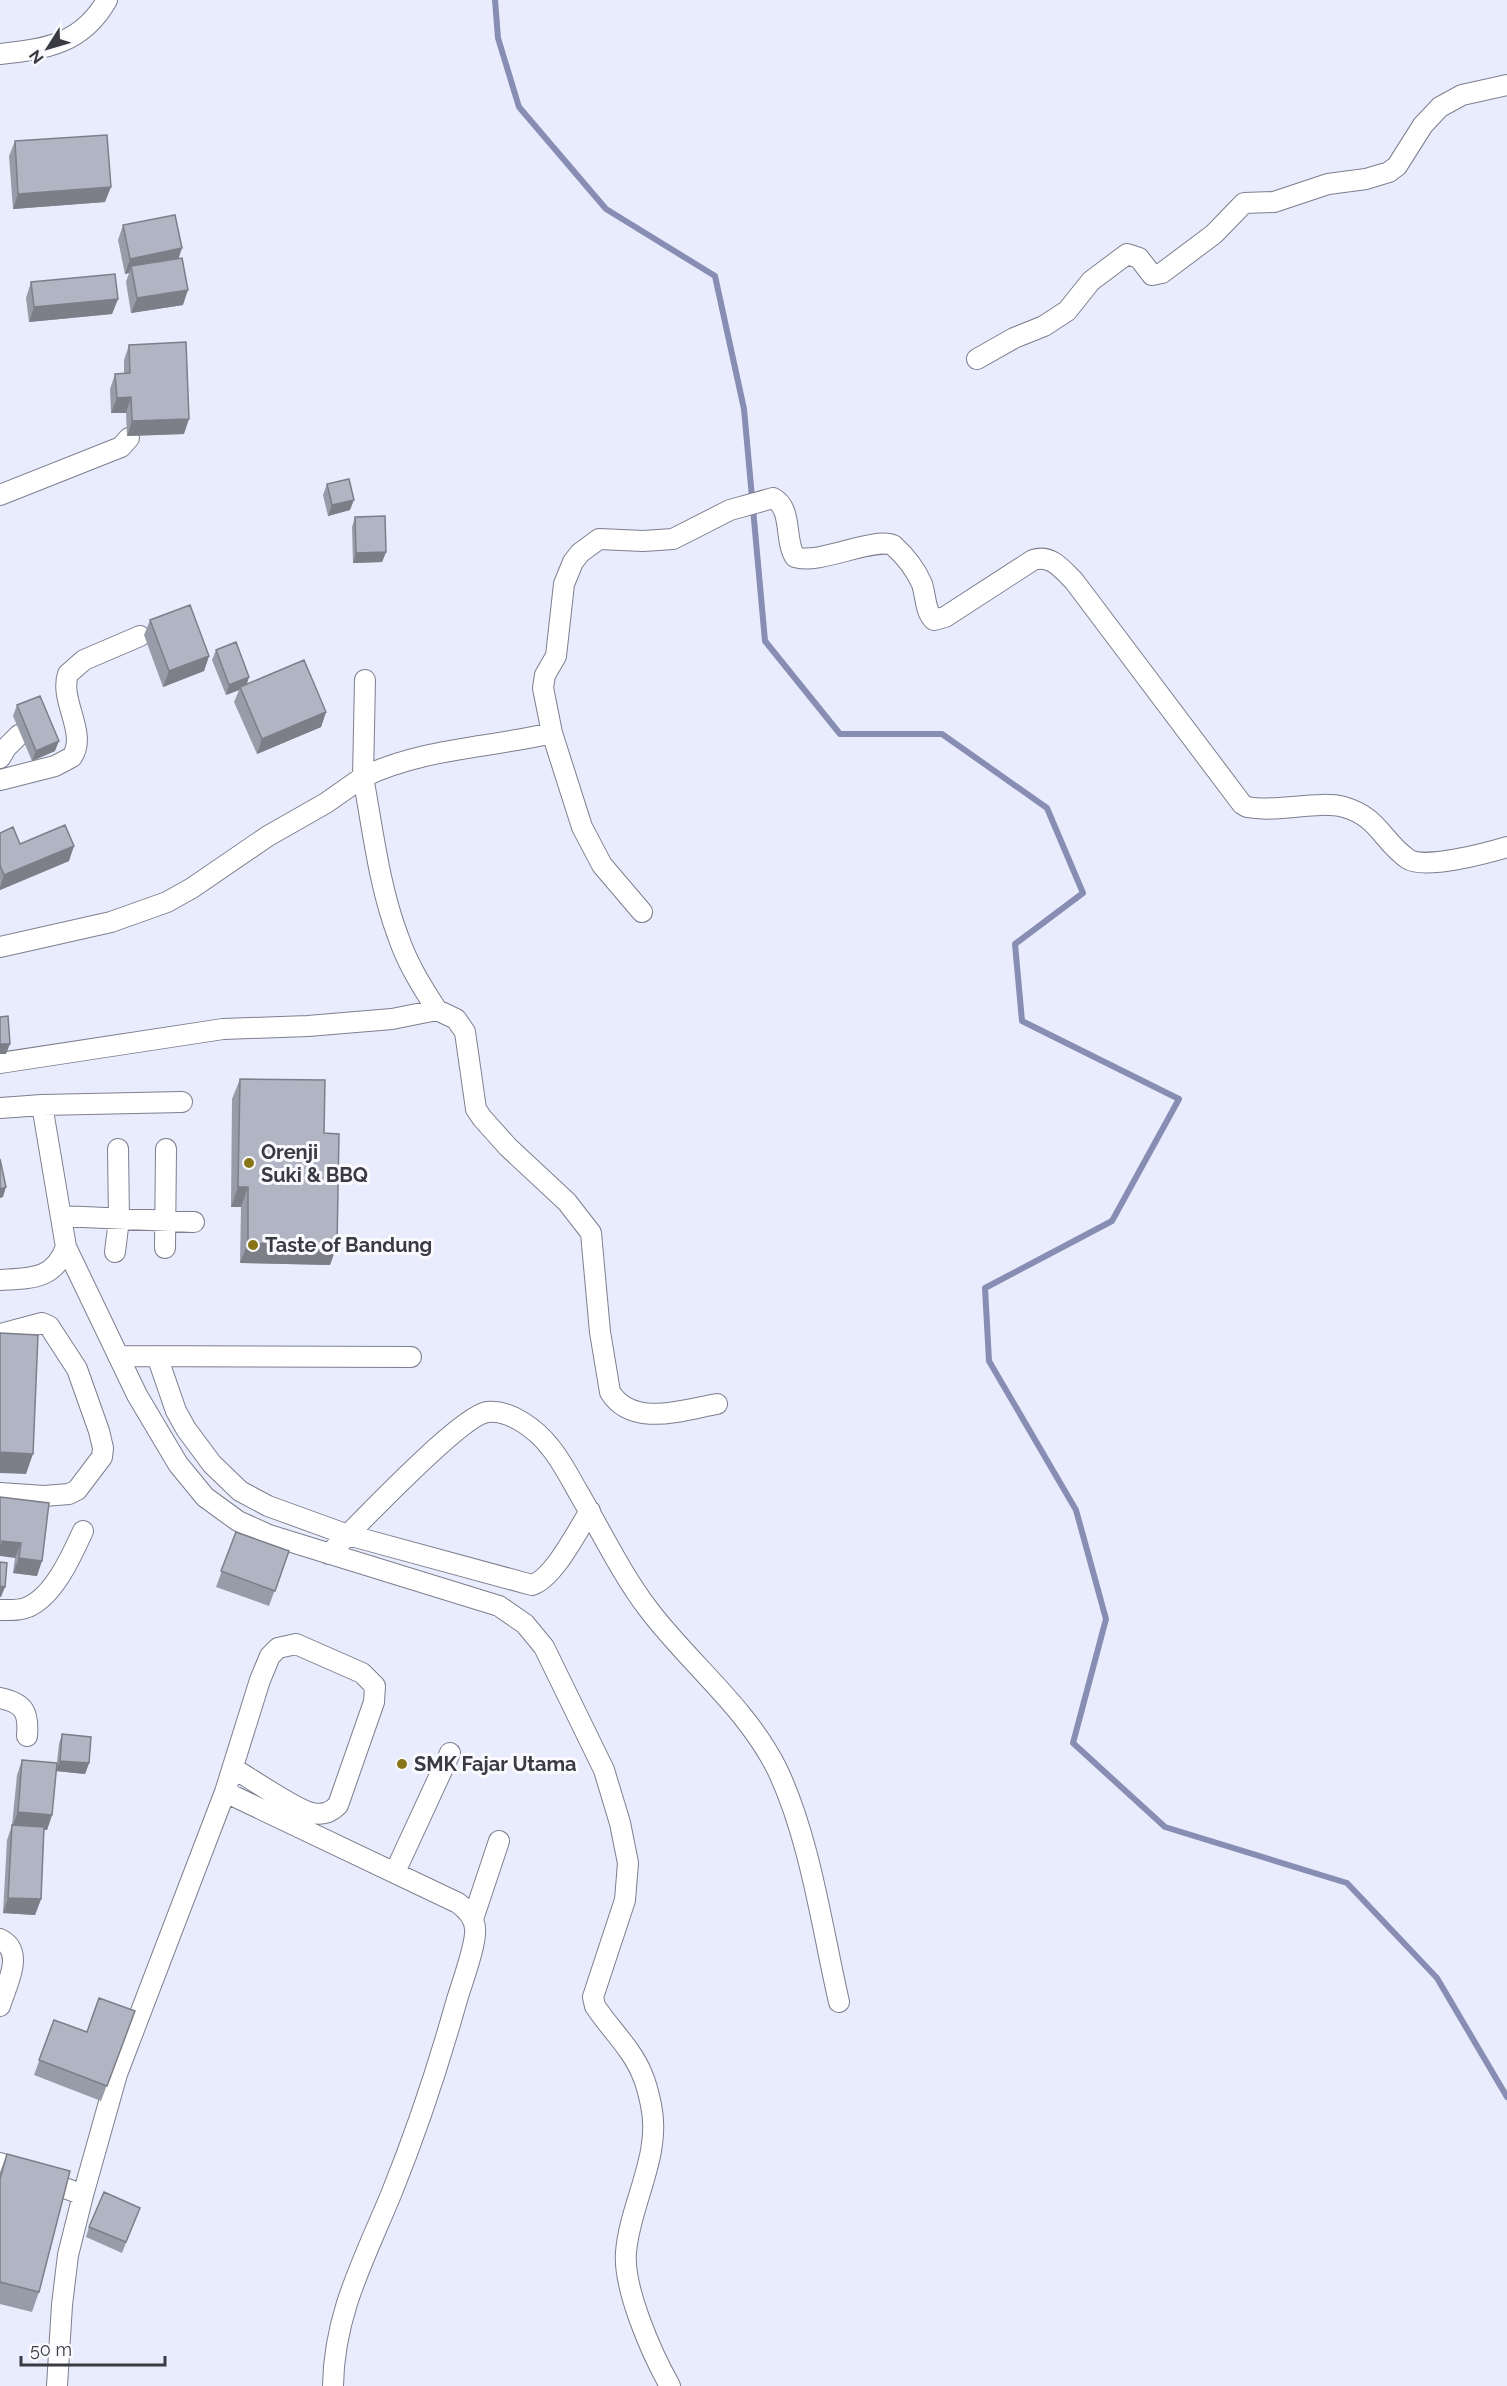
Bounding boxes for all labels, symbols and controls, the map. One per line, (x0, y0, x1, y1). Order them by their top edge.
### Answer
north arrow (18, 18, 78, 78)
text: N (25, 46, 48, 67)
place label: Orenji Suki & BBQ (261, 1140, 368, 1187)
marker: Orenji Suki & BBQ (242, 1156, 256, 1170)
place label: Taste of Bandung (265, 1233, 432, 1257)
marker: Taste of Bandung (246, 1238, 260, 1252)
place label: SMK Fajar Utama (414, 1752, 577, 1776)
marker: SMK Fajar Utama (395, 1757, 409, 1771)
scale bar (21, 2329, 165, 2367)
text: 50 m (30, 2339, 72, 2360)

